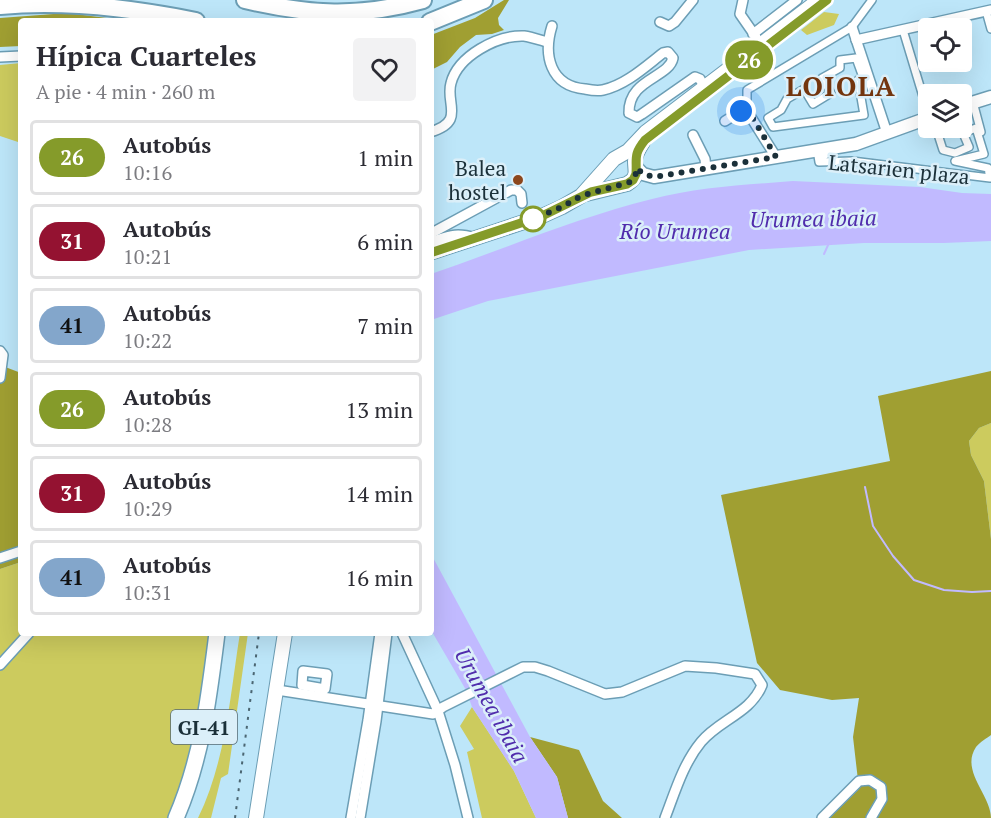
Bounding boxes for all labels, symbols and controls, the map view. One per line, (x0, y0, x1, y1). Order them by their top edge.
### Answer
map controls (918, 18, 972, 138)
button: locate (918, 18, 972, 72)
text: Hípica Cuarteles (36, 37, 256, 74)
button: heart (353, 38, 416, 101)
line badge: 26 (722, 40, 776, 80)
text: 26 (737, 46, 761, 74)
district label: LOIOLA (786, 68, 896, 104)
text: A pie · 4 min · 260 m (36, 78, 215, 105)
button: layers (918, 84, 972, 138)
your location (726, 96, 756, 126)
text: Autobús (123, 130, 211, 159)
text: 26 (60, 143, 84, 171)
text: 1 min (357, 143, 413, 172)
street label: Latsarien plaza (827, 148, 971, 190)
place label: Balea hostel (448, 154, 506, 206)
text: 10:16 (123, 159, 172, 186)
marker: Balea hostel (511, 173, 525, 187)
water label: Urumea ibaia (749, 202, 877, 234)
unlabelled marker (520, 206, 546, 232)
text: Autobús (123, 214, 211, 243)
water label: Río Urumea (619, 216, 730, 245)
text: 31 (60, 227, 84, 255)
text: 6 min (357, 227, 413, 256)
text: 10:21 (123, 243, 172, 270)
text: Autobús (123, 298, 211, 327)
text: 41 (60, 311, 84, 339)
text: 7 min (357, 311, 413, 340)
text: 10:22 (123, 327, 172, 354)
text: Autobús (123, 382, 211, 411)
text: 26 (60, 395, 84, 423)
text: 13 min (346, 395, 413, 424)
text: 10:28 (123, 411, 172, 438)
text: Autobús (123, 466, 211, 495)
text: 31 (60, 479, 84, 507)
text: 14 min (346, 479, 413, 508)
text: 10:29 (123, 495, 172, 522)
text: Autobús (123, 550, 211, 579)
text: 41 (60, 563, 84, 591)
text: 16 min (346, 563, 413, 592)
text: 10:31 (123, 579, 172, 606)
water label: Urumea ibaia (449, 642, 535, 768)
road number: GI-41 (171, 710, 237, 744)

